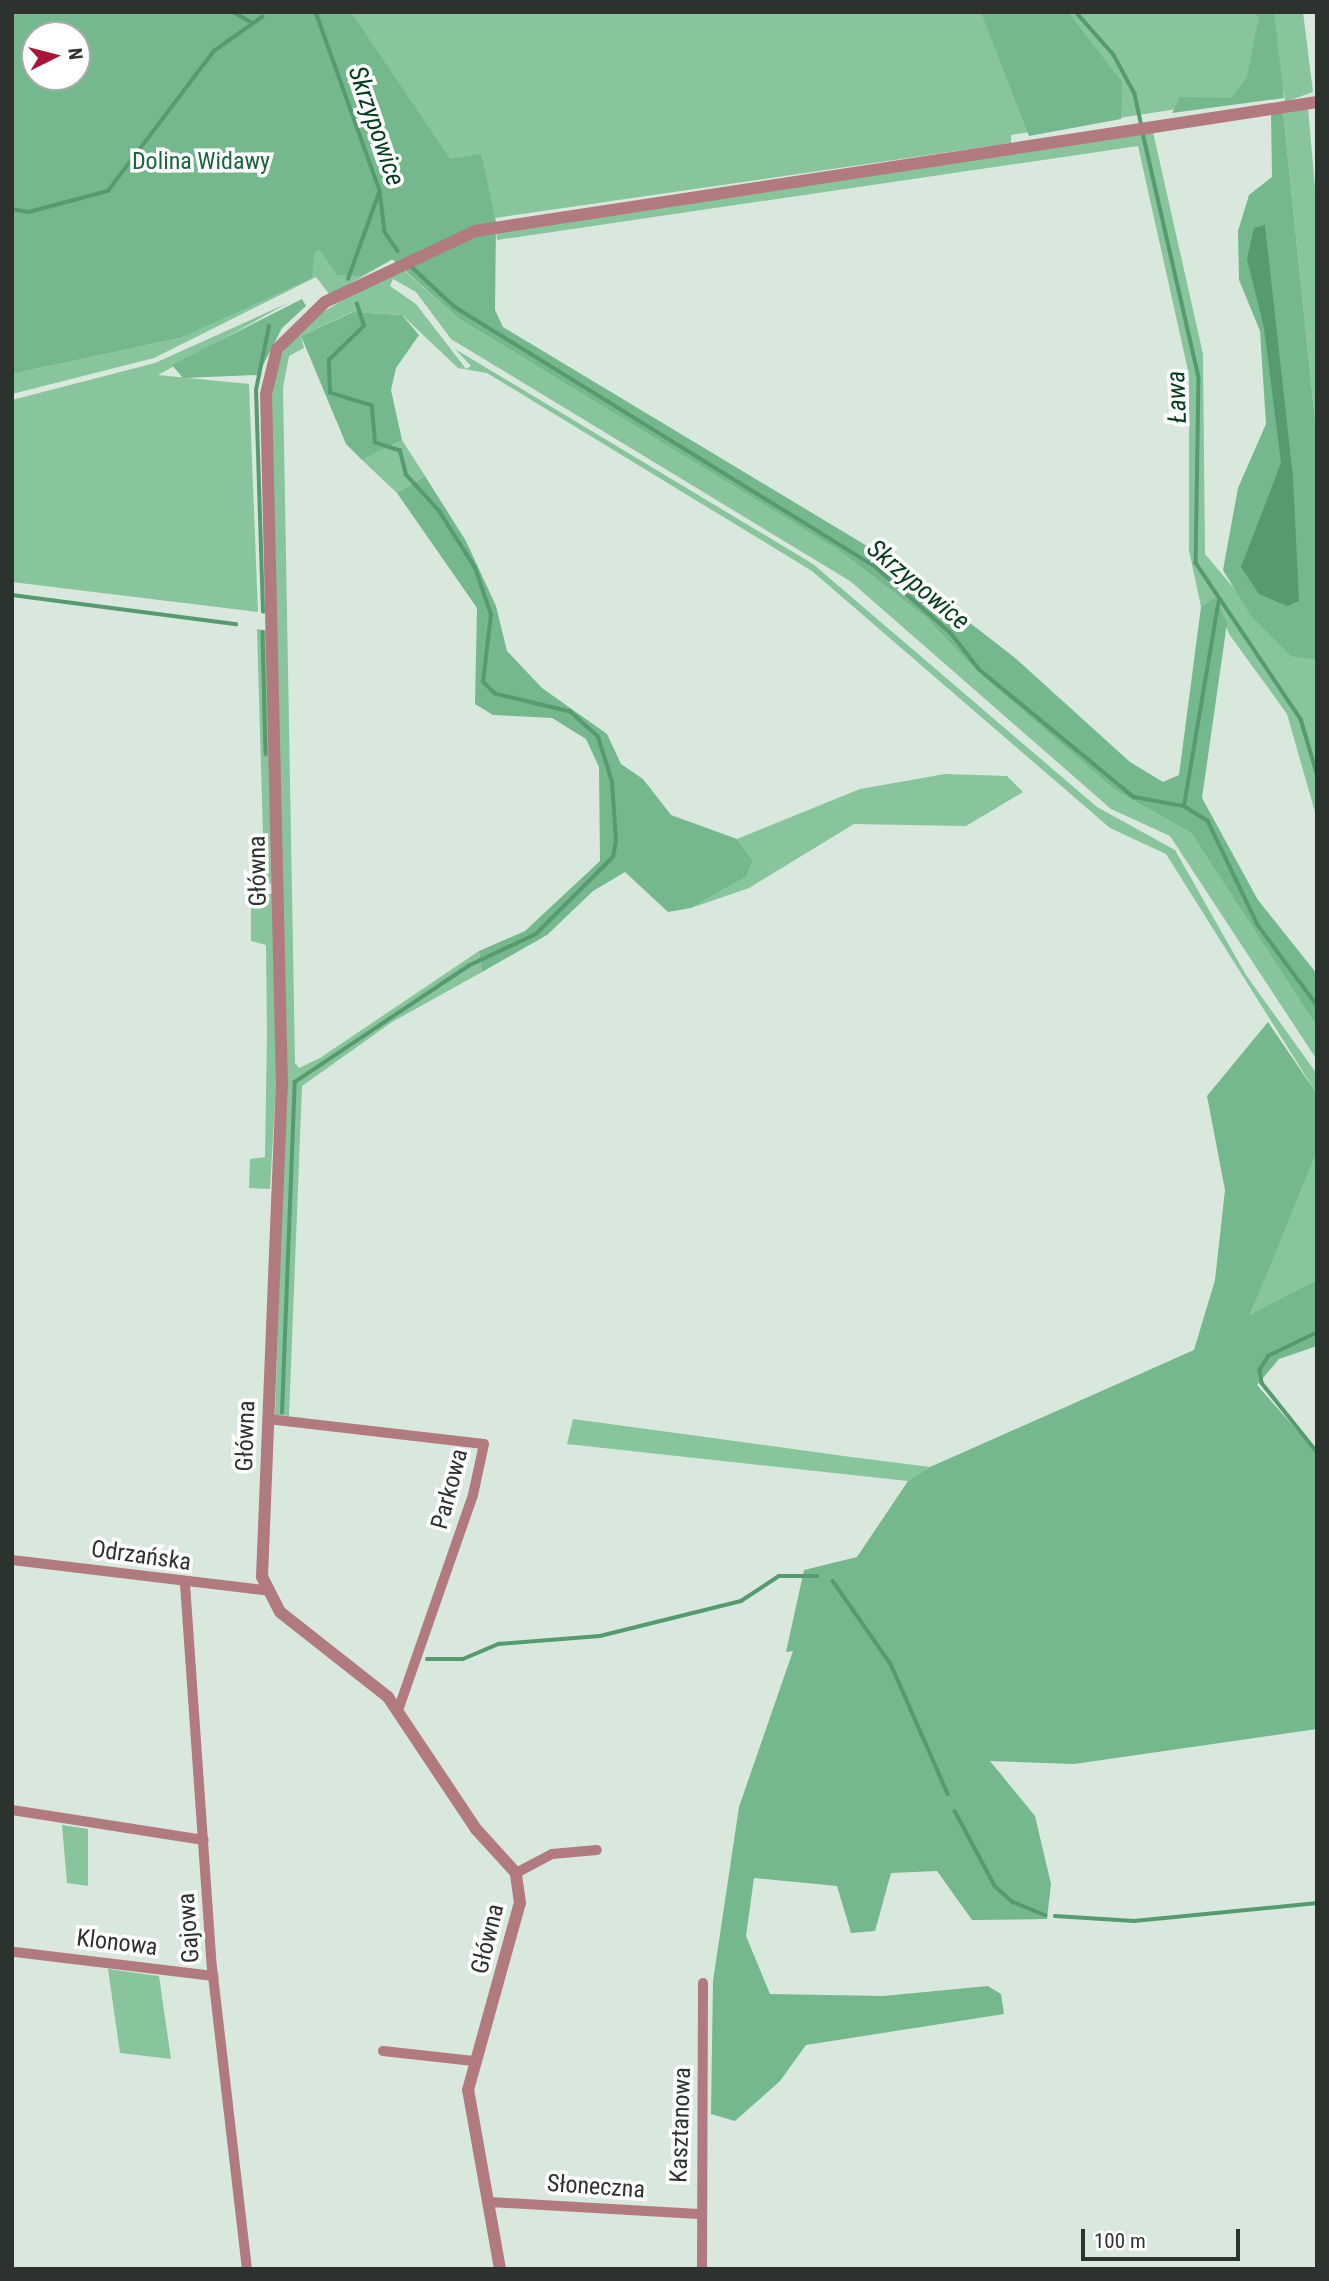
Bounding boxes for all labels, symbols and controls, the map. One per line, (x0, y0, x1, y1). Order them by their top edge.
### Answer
north arrow (21, 21, 91, 91)
text: N (63, 47, 87, 61)
water label: Skrzypowice (341, 62, 411, 190)
park label: Dolina Widawy (132, 148, 270, 176)
water label: Ława (1160, 370, 1194, 424)
water label: Skrzypowice (860, 533, 976, 637)
street label: Główna (243, 835, 273, 907)
street label: Główna (230, 1400, 262, 1472)
street label: Parkowa (425, 1446, 475, 1532)
street label: Odrzańska (89, 1535, 193, 1577)
street label: Gajowa (172, 1892, 206, 1964)
street label: Główna (465, 1901, 511, 1977)
street label: Klonowa (75, 1924, 159, 1962)
street label: Kasztanowa (665, 2067, 697, 2183)
street label: Słoneczna (546, 2169, 646, 2205)
scale bar (1084, 2214, 1243, 2258)
text: 100 m (1094, 2229, 1146, 2253)

